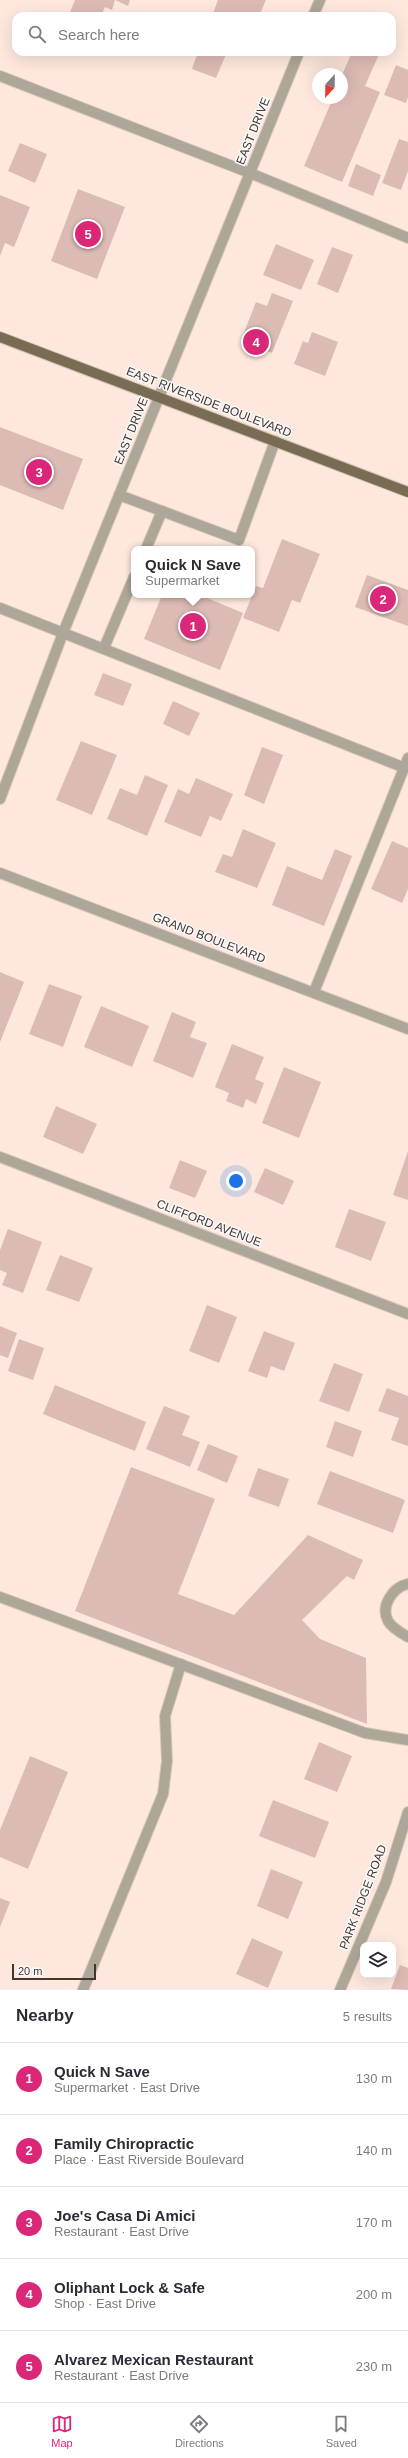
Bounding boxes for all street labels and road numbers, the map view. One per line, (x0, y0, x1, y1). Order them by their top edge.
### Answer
street label: EAST DRIVE (233, 95, 273, 167)
street label: EAST RIVERSIDE BOULEVARD (125, 364, 294, 440)
street label: EAST DRIVE (111, 395, 151, 467)
street label: GRAND BOULEVARD (151, 910, 268, 966)
street label: CLIFFORD AVENUE (155, 1197, 263, 1249)
street label: PARK RIDGE ROAD (337, 1842, 390, 1951)

